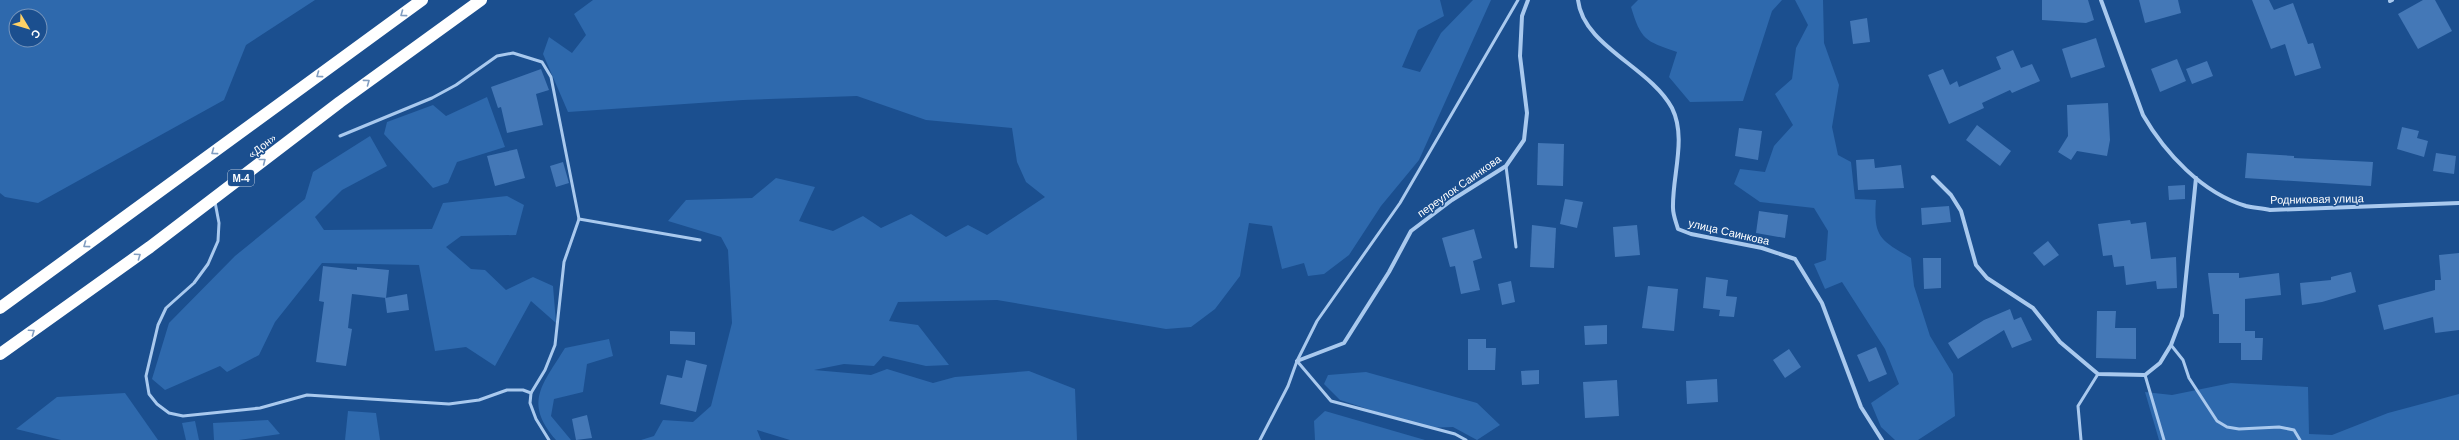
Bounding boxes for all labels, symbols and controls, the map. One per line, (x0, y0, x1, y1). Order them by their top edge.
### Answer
north arrow (8, 8, 48, 48)
one-way arrow (400, 9, 407, 16)
text: С (29, 27, 43, 41)
one-way arrow (316, 70, 323, 78)
one-way arrow (363, 79, 370, 87)
street label: «Дон» (246, 131, 278, 161)
one-way arrow (212, 147, 219, 154)
street label: переулок Саинкова (1415, 152, 1504, 219)
one-way arrow (259, 158, 266, 165)
road number: М-4 (228, 170, 254, 186)
street label: Родниковая улица (2270, 192, 2365, 206)
street label: улица Саинкова (1687, 217, 1771, 247)
one-way arrow (84, 240, 91, 247)
one-way arrow (133, 254, 140, 261)
one-way arrow (27, 330, 34, 337)

